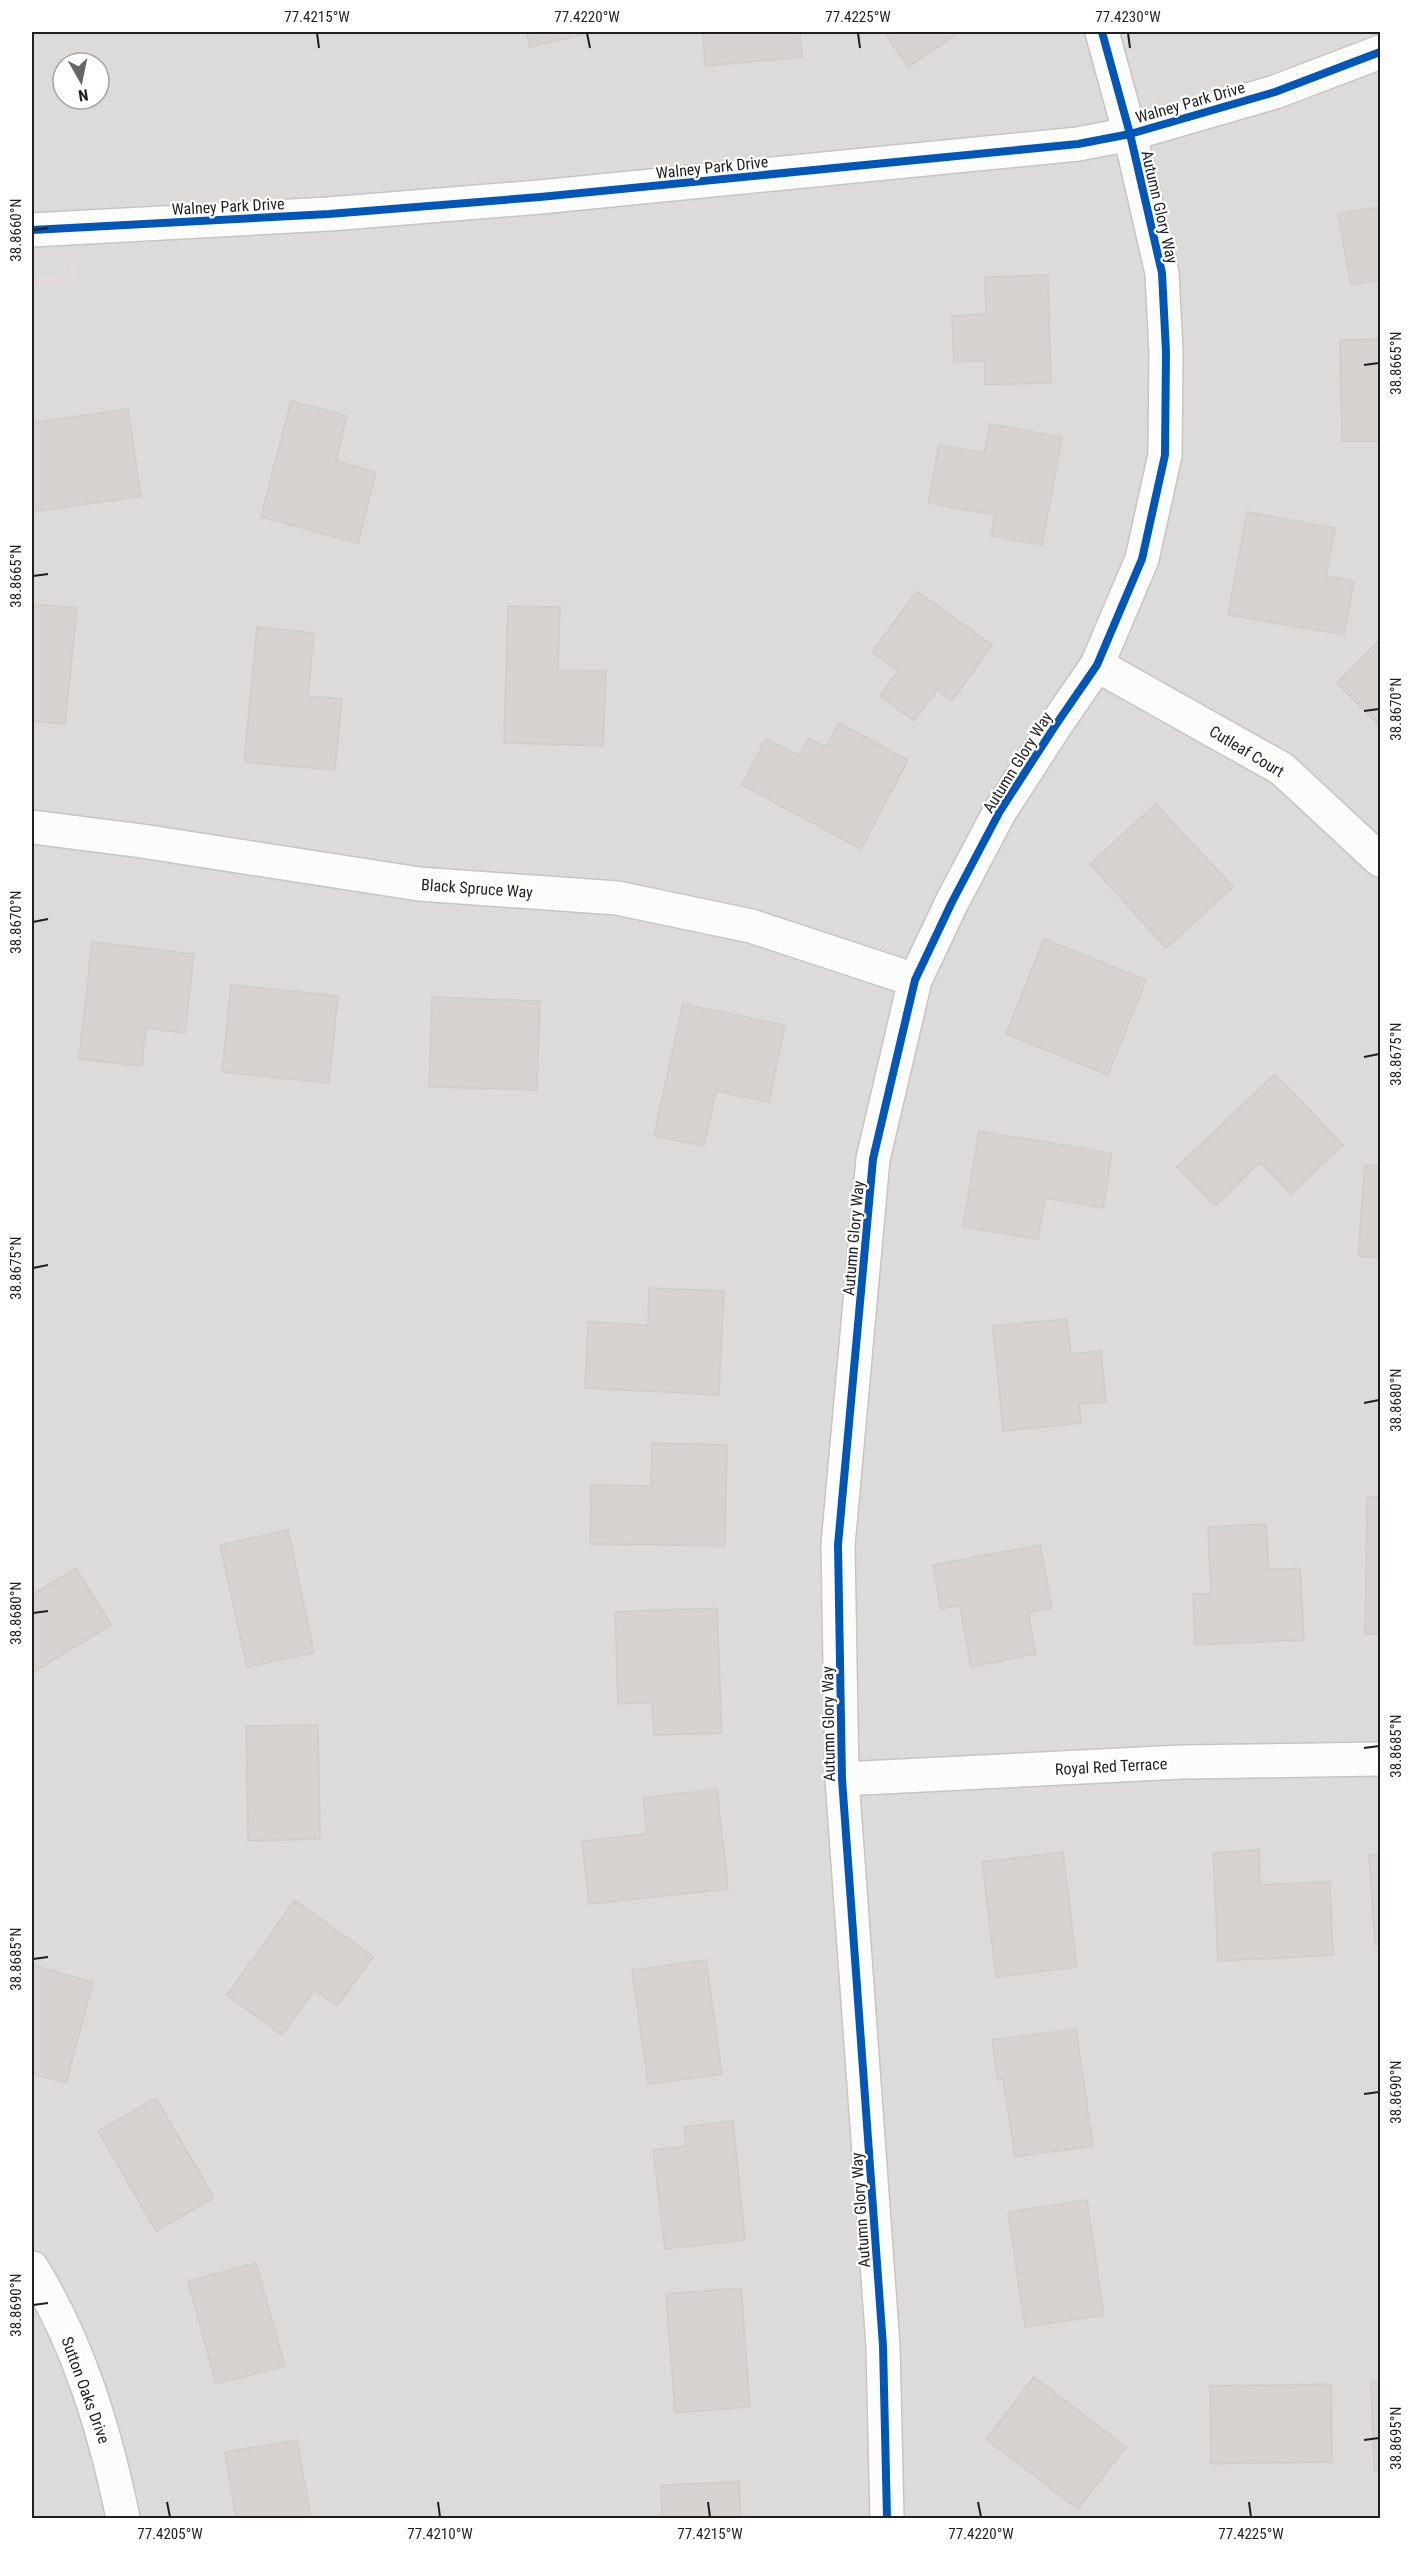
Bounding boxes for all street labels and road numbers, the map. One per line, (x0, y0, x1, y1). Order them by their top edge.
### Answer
street label: Walney Park Drive (1133, 78, 1247, 127)
street label: Autumn Glory Way (1137, 149, 1182, 266)
street label: Walney Park Drive (655, 152, 769, 183)
street label: Walney Park Drive (171, 194, 285, 219)
street label: Autumn Glory Way (979, 708, 1056, 816)
street label: Cutleaf Court (1206, 722, 1288, 781)
street label: Black Spruce Way (421, 875, 534, 902)
street label: Autumn Glory Way (839, 1179, 868, 1296)
street label: Autumn Glory Way (818, 1666, 839, 1782)
street label: Royal Red Terrace (1054, 1754, 1168, 1779)
street label: Autumn Glory Way (847, 2151, 874, 2268)
street label: Sutton Oaks Drive (57, 2334, 114, 2446)

